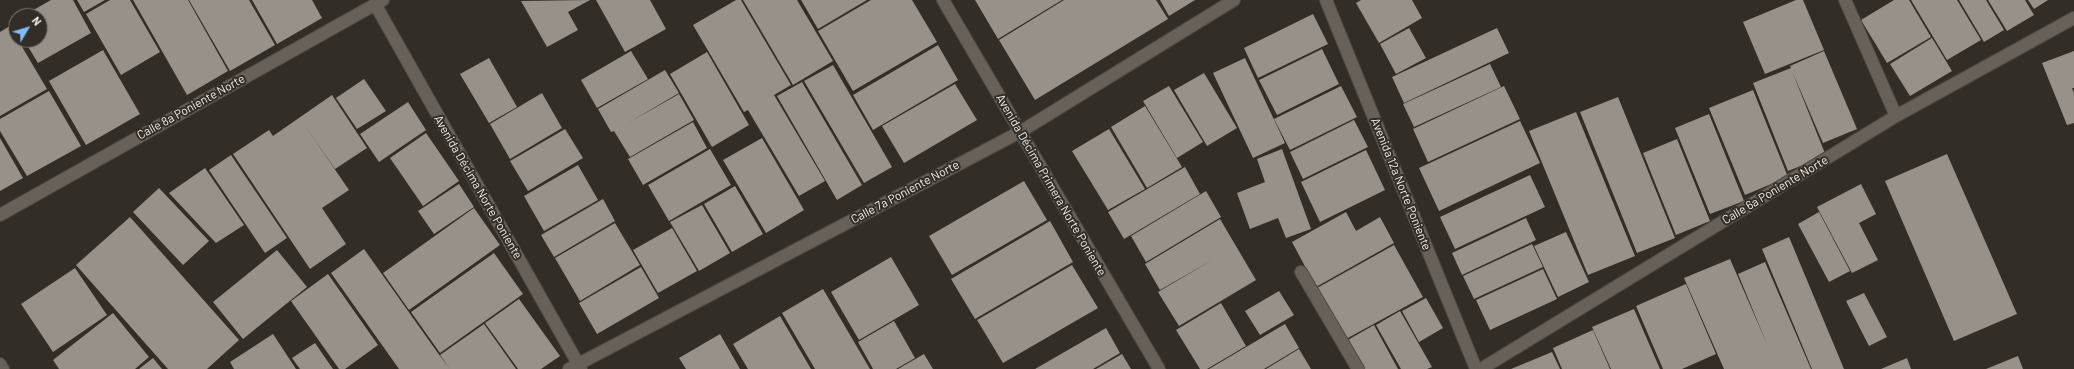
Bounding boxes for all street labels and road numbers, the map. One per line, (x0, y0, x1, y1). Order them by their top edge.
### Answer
street label: Calle 8a Poniente Norte (135, 71, 247, 143)
street label: Avenida Décima Primera Norte Poniente (993, 92, 1109, 278)
street label: Avenida Décima Norte Poniente (431, 113, 525, 261)
street label: Avenida 12a Norte Poniente (1368, 116, 1434, 252)
street label: Calle 6a Poniente Norte (1719, 153, 1831, 227)
street label: Calle 7a Poniente Norte (848, 157, 962, 227)

